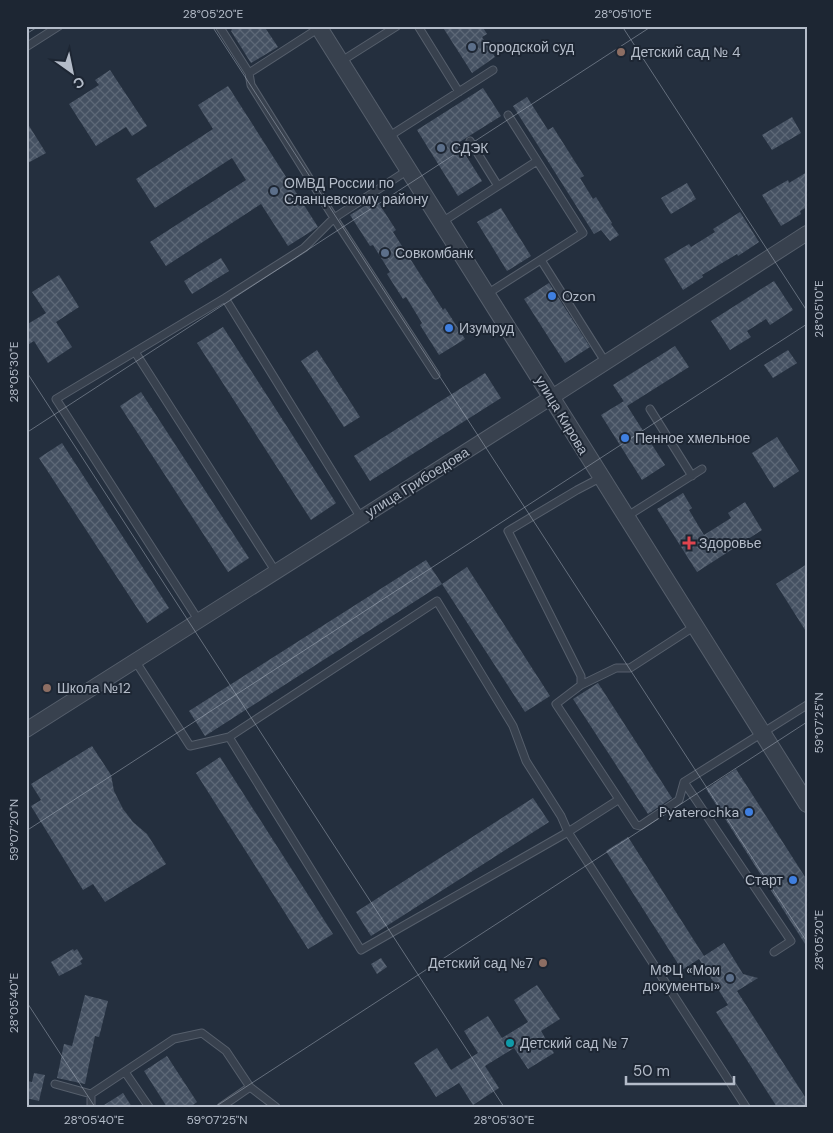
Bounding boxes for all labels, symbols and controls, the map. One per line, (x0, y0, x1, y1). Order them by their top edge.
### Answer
text: 28°05'20"E (183, 6, 244, 22)
text: 28°05'10"E (594, 6, 652, 22)
place label: Городской суд (482, 38, 574, 56)
marker: Городской суд (466, 41, 478, 53)
place label: Детский сад № 4 (631, 43, 741, 61)
marker: Детский сад № 4 (615, 46, 627, 58)
north arrow (48, 48, 98, 98)
text: С (70, 73, 88, 93)
place label: СДЭК (451, 139, 489, 157)
marker: СДЭК (435, 142, 447, 154)
place label: ОМВД России по Сланцевскому району (284, 174, 428, 208)
marker: ОМВД России по Сланцевскому району (268, 185, 280, 197)
place label: Совкомбанк (395, 244, 474, 262)
marker: Совкомбанк (379, 247, 391, 259)
text: 28°05'10"E (811, 280, 827, 338)
place label: Ozon (562, 287, 596, 305)
marker: Ozon (546, 290, 558, 302)
place label: Изумруд (459, 319, 514, 337)
marker: Изумруд (443, 322, 455, 334)
text: 28°05'30"E (6, 341, 22, 402)
street label: улица Кирова (531, 372, 593, 458)
place label: Пенное хмельное (635, 429, 751, 447)
marker: Пенное хмельное (619, 432, 631, 444)
street label: улица Грибоедова (362, 443, 472, 521)
place label: Здоровье (699, 534, 762, 552)
marker: Здоровье (683, 537, 695, 549)
place label: Школа №12 (57, 679, 131, 697)
marker: Школа №12 (41, 682, 53, 694)
text: 59°07'25"N (811, 692, 827, 754)
text: 59°07'20"N (6, 799, 22, 861)
place label: Pyaterochka (659, 803, 739, 821)
marker: Pyaterochka (743, 806, 755, 818)
place label: Старт (745, 871, 784, 889)
marker: Старт (787, 874, 799, 886)
text: 28°05'20"E (811, 909, 827, 970)
place label: Детский сад №7 (428, 954, 533, 972)
marker: Детский сад №7 (537, 957, 549, 969)
place label: МФЦ «Мои документы» (643, 961, 720, 995)
marker: МФЦ «Мои документы» (724, 972, 736, 984)
text: 28°05'40"E (6, 973, 22, 1033)
place label: Детский сад № 7 (520, 1034, 628, 1052)
marker: Детский сад № 7 (504, 1037, 516, 1049)
scale bar (626, 1053, 733, 1085)
text: 50 m (633, 1061, 670, 1081)
text: 28°05'40"E (64, 1112, 124, 1128)
text: 59°07'25"N (186, 1112, 248, 1128)
text: 28°05'30"E (474, 1112, 535, 1128)

